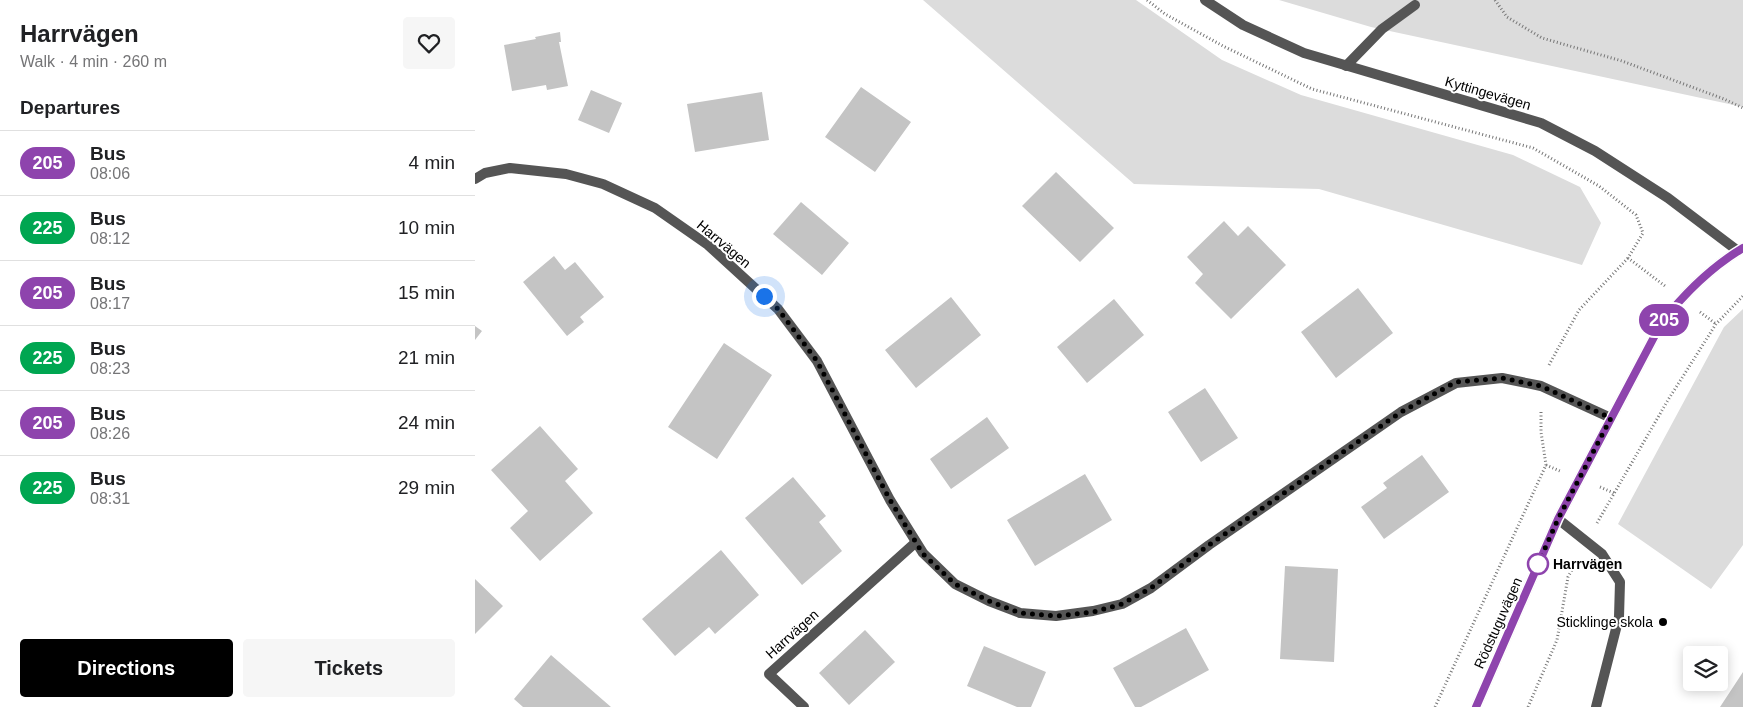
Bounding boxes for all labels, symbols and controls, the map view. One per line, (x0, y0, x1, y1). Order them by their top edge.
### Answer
button: heart (403, 17, 455, 69)
text: Harrvägen (20, 20, 139, 47)
text: Walk · 4 min · 260 m (20, 53, 167, 70)
street label: Kyttingevägen (1443, 73, 1533, 113)
text: Departures (20, 97, 120, 118)
text: Bus (90, 143, 126, 164)
text: 4 min (409, 152, 455, 173)
text: 205 (32, 153, 63, 173)
text: 08:06 (90, 165, 130, 182)
text: Bus (90, 208, 126, 229)
text: 10 min (398, 217, 455, 238)
street label: Harrvägen (694, 217, 754, 271)
text: 225 (32, 218, 63, 238)
text: 08:12 (90, 230, 130, 247)
text: Bus (90, 273, 126, 294)
text: 15 min (398, 282, 455, 303)
text: 205 (32, 283, 63, 303)
your location (752, 284, 777, 309)
text: 08:17 (90, 295, 130, 312)
line badge: 205 (1635, 304, 1693, 336)
text: 205 (1649, 310, 1679, 330)
text: Bus (90, 338, 126, 359)
text: 21 min (398, 347, 455, 368)
text: 225 (32, 348, 63, 368)
text: 08:23 (90, 360, 130, 377)
text: Bus (90, 403, 126, 424)
text: 24 min (398, 412, 455, 433)
text: 205 (32, 413, 63, 433)
text: 08:26 (90, 425, 130, 442)
text: Bus (90, 468, 126, 489)
text: 29 min (398, 477, 455, 498)
text: 225 (32, 478, 63, 498)
text: 08:31 (90, 490, 130, 507)
marker: Harrvägen (1527, 553, 1549, 575)
place label: Harrvägen (1553, 556, 1622, 572)
street label: Rödstuguvägen (1471, 575, 1525, 671)
street label: Harrvägen (762, 606, 822, 662)
place label: Sticklinge skola (1557, 614, 1653, 630)
marker: Sticklinge skola (1657, 616, 1669, 628)
button: Directions (20, 639, 233, 697)
button: Tickets (243, 639, 455, 697)
map controls (1683, 646, 1728, 691)
button: layers (1683, 646, 1728, 691)

